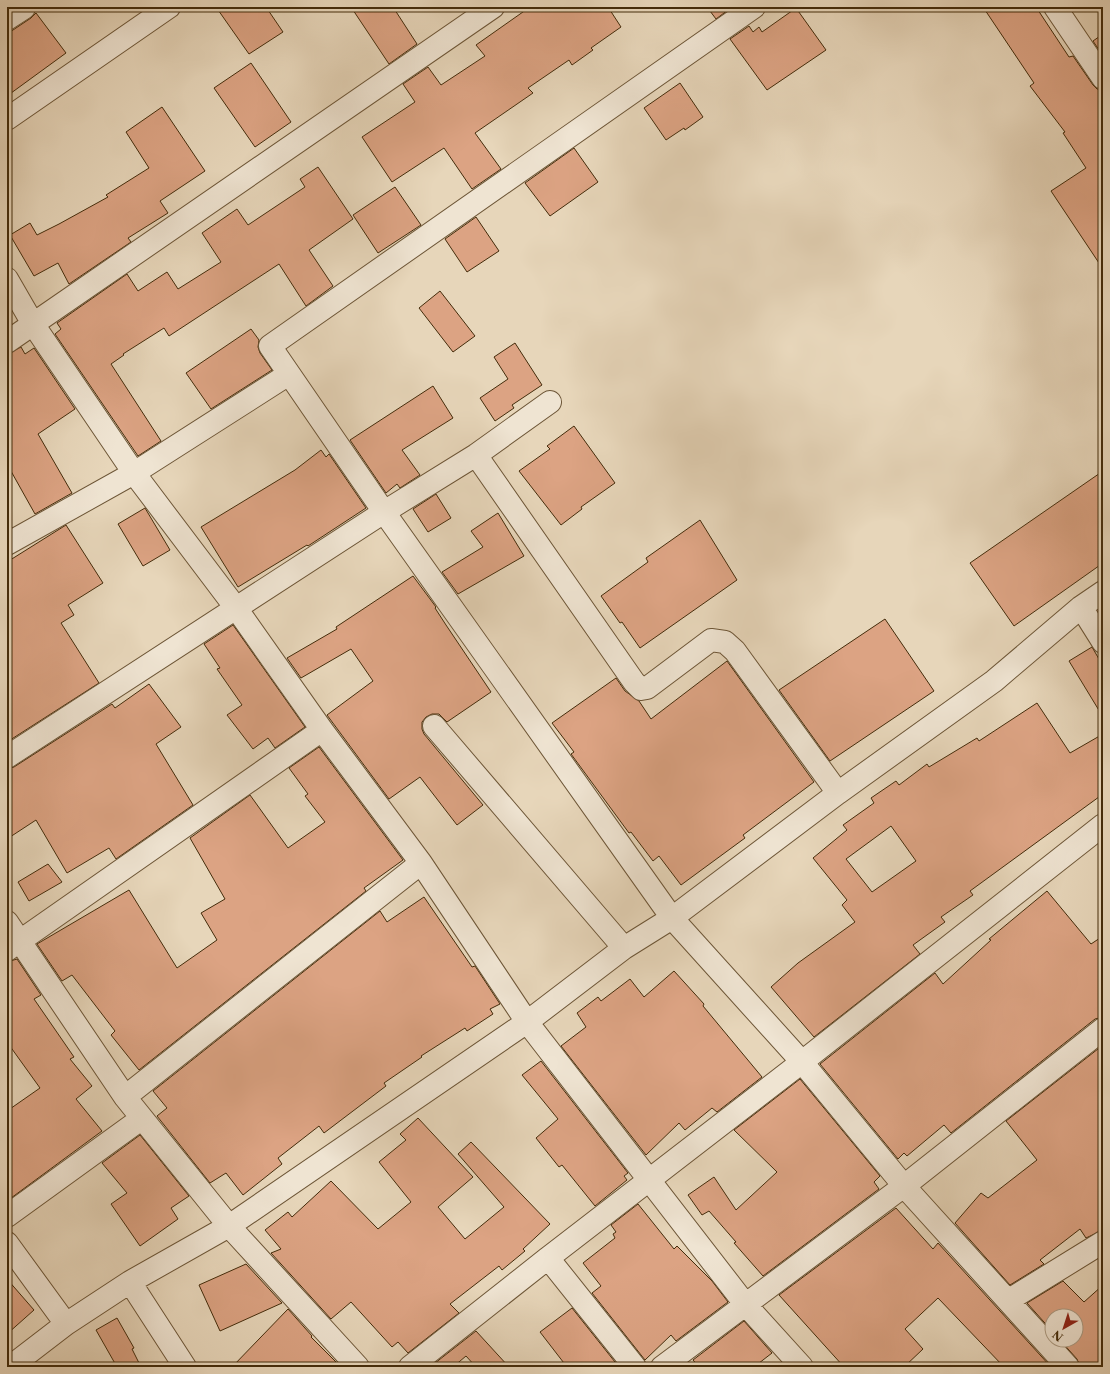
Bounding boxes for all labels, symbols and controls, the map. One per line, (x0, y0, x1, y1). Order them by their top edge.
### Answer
north arrow (1044, 1308, 1084, 1348)
text: N (1049, 1327, 1066, 1344)

